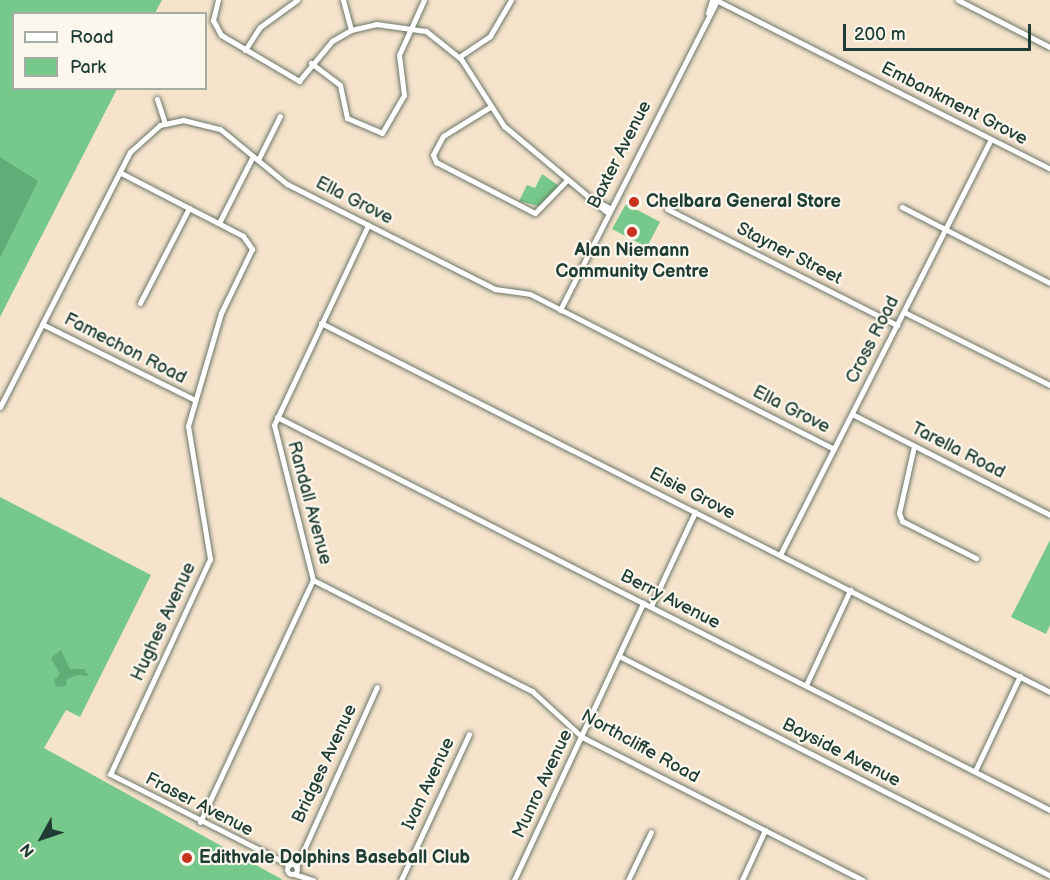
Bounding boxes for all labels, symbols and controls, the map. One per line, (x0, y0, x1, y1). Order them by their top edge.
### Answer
legend (12, 12, 207, 90)
scale bar (846, 12, 1034, 50)
text: 200 m (854, 24, 906, 45)
text: Road (70, 27, 114, 48)
text: Park (70, 57, 106, 78)
street label: Embankment Grove (877, 58, 1031, 150)
street label: Baxter Avenue (584, 97, 656, 213)
street label: Ella Grove (312, 172, 396, 230)
place label: Chelbara General Store (646, 191, 841, 213)
marker: Chelbara General Store (627, 195, 641, 209)
street label: Stayner Street (733, 218, 845, 290)
marker: Alan Niemann Community Centre (625, 225, 639, 239)
place label: Alan Niemann Community Centre (555, 241, 709, 284)
street label: Cross Road (842, 293, 904, 387)
street label: Famechon Road (60, 309, 190, 389)
street label: Ella Grove (749, 381, 833, 439)
street label: Tarella Road (907, 418, 1009, 484)
street label: Randall Avenue (282, 439, 336, 567)
street label: Elsie Grove (645, 463, 739, 525)
street label: Hughes Avenue (127, 559, 201, 685)
street label: Berry Avenue (616, 565, 724, 635)
street label: Bridges Avenue (288, 701, 362, 827)
street label: Northcliffe Road (577, 706, 703, 788)
street label: Bayside Avenue (778, 714, 904, 792)
street label: Munro Avenue (508, 726, 578, 842)
street label: Ivan Avenue (398, 734, 460, 834)
street label: Fraser Avenue (141, 769, 257, 841)
north arrow (12, 808, 72, 868)
text: N (17, 839, 39, 861)
place label: Edithvale Dolphins Baseball Club (199, 847, 470, 869)
marker: Edithvale Dolphins Baseball Club (180, 851, 194, 865)

